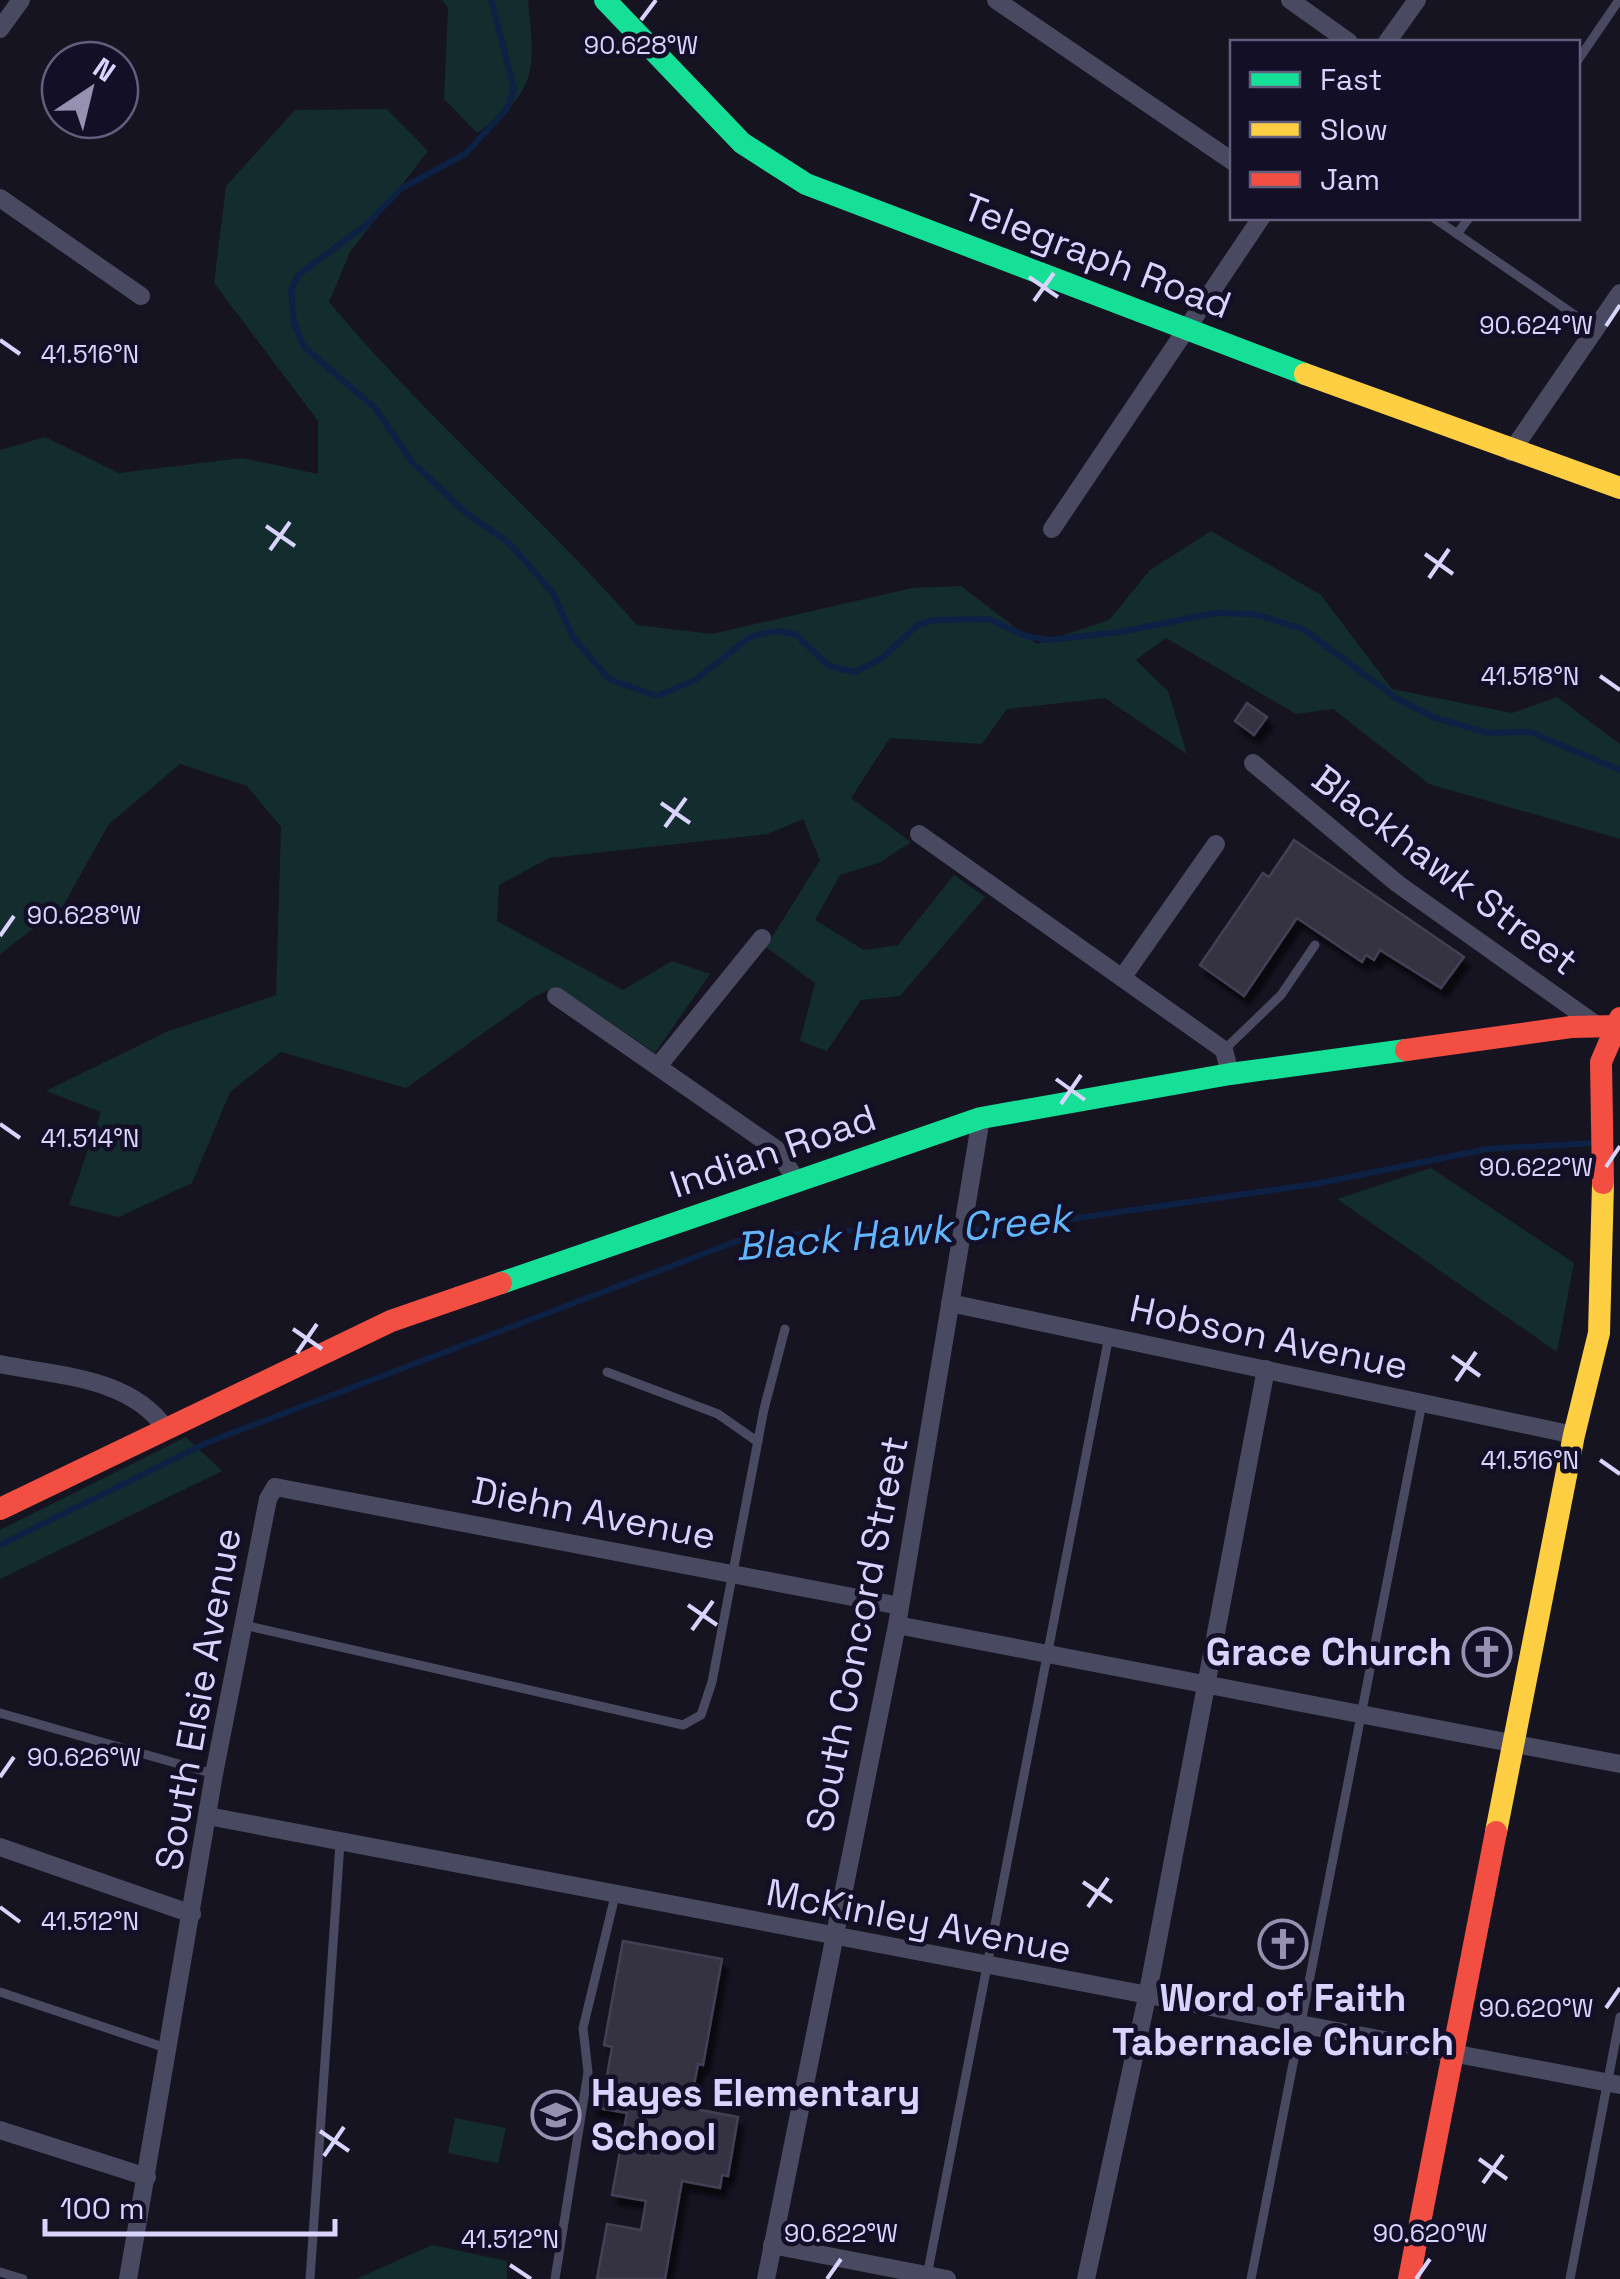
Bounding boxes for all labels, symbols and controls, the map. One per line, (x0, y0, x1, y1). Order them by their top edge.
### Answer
text: 90.628°W (584, 29, 698, 61)
north arrow (40, 40, 140, 140)
legend (1230, 40, 1580, 220)
text: N (86, 49, 122, 90)
text: Fast (1320, 60, 1382, 99)
text: Slow (1320, 110, 1388, 149)
text: Jam (1320, 160, 1380, 199)
street label: Telegraph Road (956, 183, 1238, 329)
text: 90.624°W (1479, 309, 1593, 341)
text: 41.516°N (41, 338, 139, 370)
text: 41.518°N (1481, 660, 1579, 692)
street label: Blackhawk Street (1303, 754, 1587, 986)
text: 90.628°W (27, 899, 141, 931)
street label: Indian Road (664, 1093, 882, 1209)
text: 41.514°N (41, 1122, 139, 1154)
text: 90.622°W (1479, 1151, 1593, 1183)
water label: Black Hawk Creek (733, 1192, 1077, 1273)
street label: Hobson Avenue (1126, 1284, 1412, 1390)
street label: South Concord Street (795, 1432, 919, 1836)
text: 41.516°N (1481, 1444, 1579, 1476)
street label: Diehn Avenue (468, 1466, 720, 1560)
street label: South Elsie Avenue (144, 1524, 252, 1874)
church icon: Grace Church (1461, 1626, 1513, 1678)
place label: Grace Church (1206, 1628, 1452, 1676)
text: 90.626°W (27, 1741, 141, 1773)
street label: McKinley Avenue (762, 1868, 1076, 1974)
text: 41.512°N (41, 1905, 139, 1937)
church icon: Word of Faith Tabernacle Church (1257, 1918, 1309, 1970)
place label: Word of Faith Tabernacle Church (1112, 1974, 1454, 2066)
text: 90.620°W (1479, 1992, 1593, 2024)
place label: Hayes Elementary School (591, 2069, 920, 2161)
school or university icon: Hayes Elementary School (530, 2089, 582, 2141)
scale bar (45, 2174, 335, 2236)
text: 100 m (60, 2189, 145, 2228)
text: 90.622°W (784, 2217, 898, 2249)
text: 90.620°W (1373, 2217, 1487, 2249)
text: 41.512°N (461, 2223, 559, 2255)

